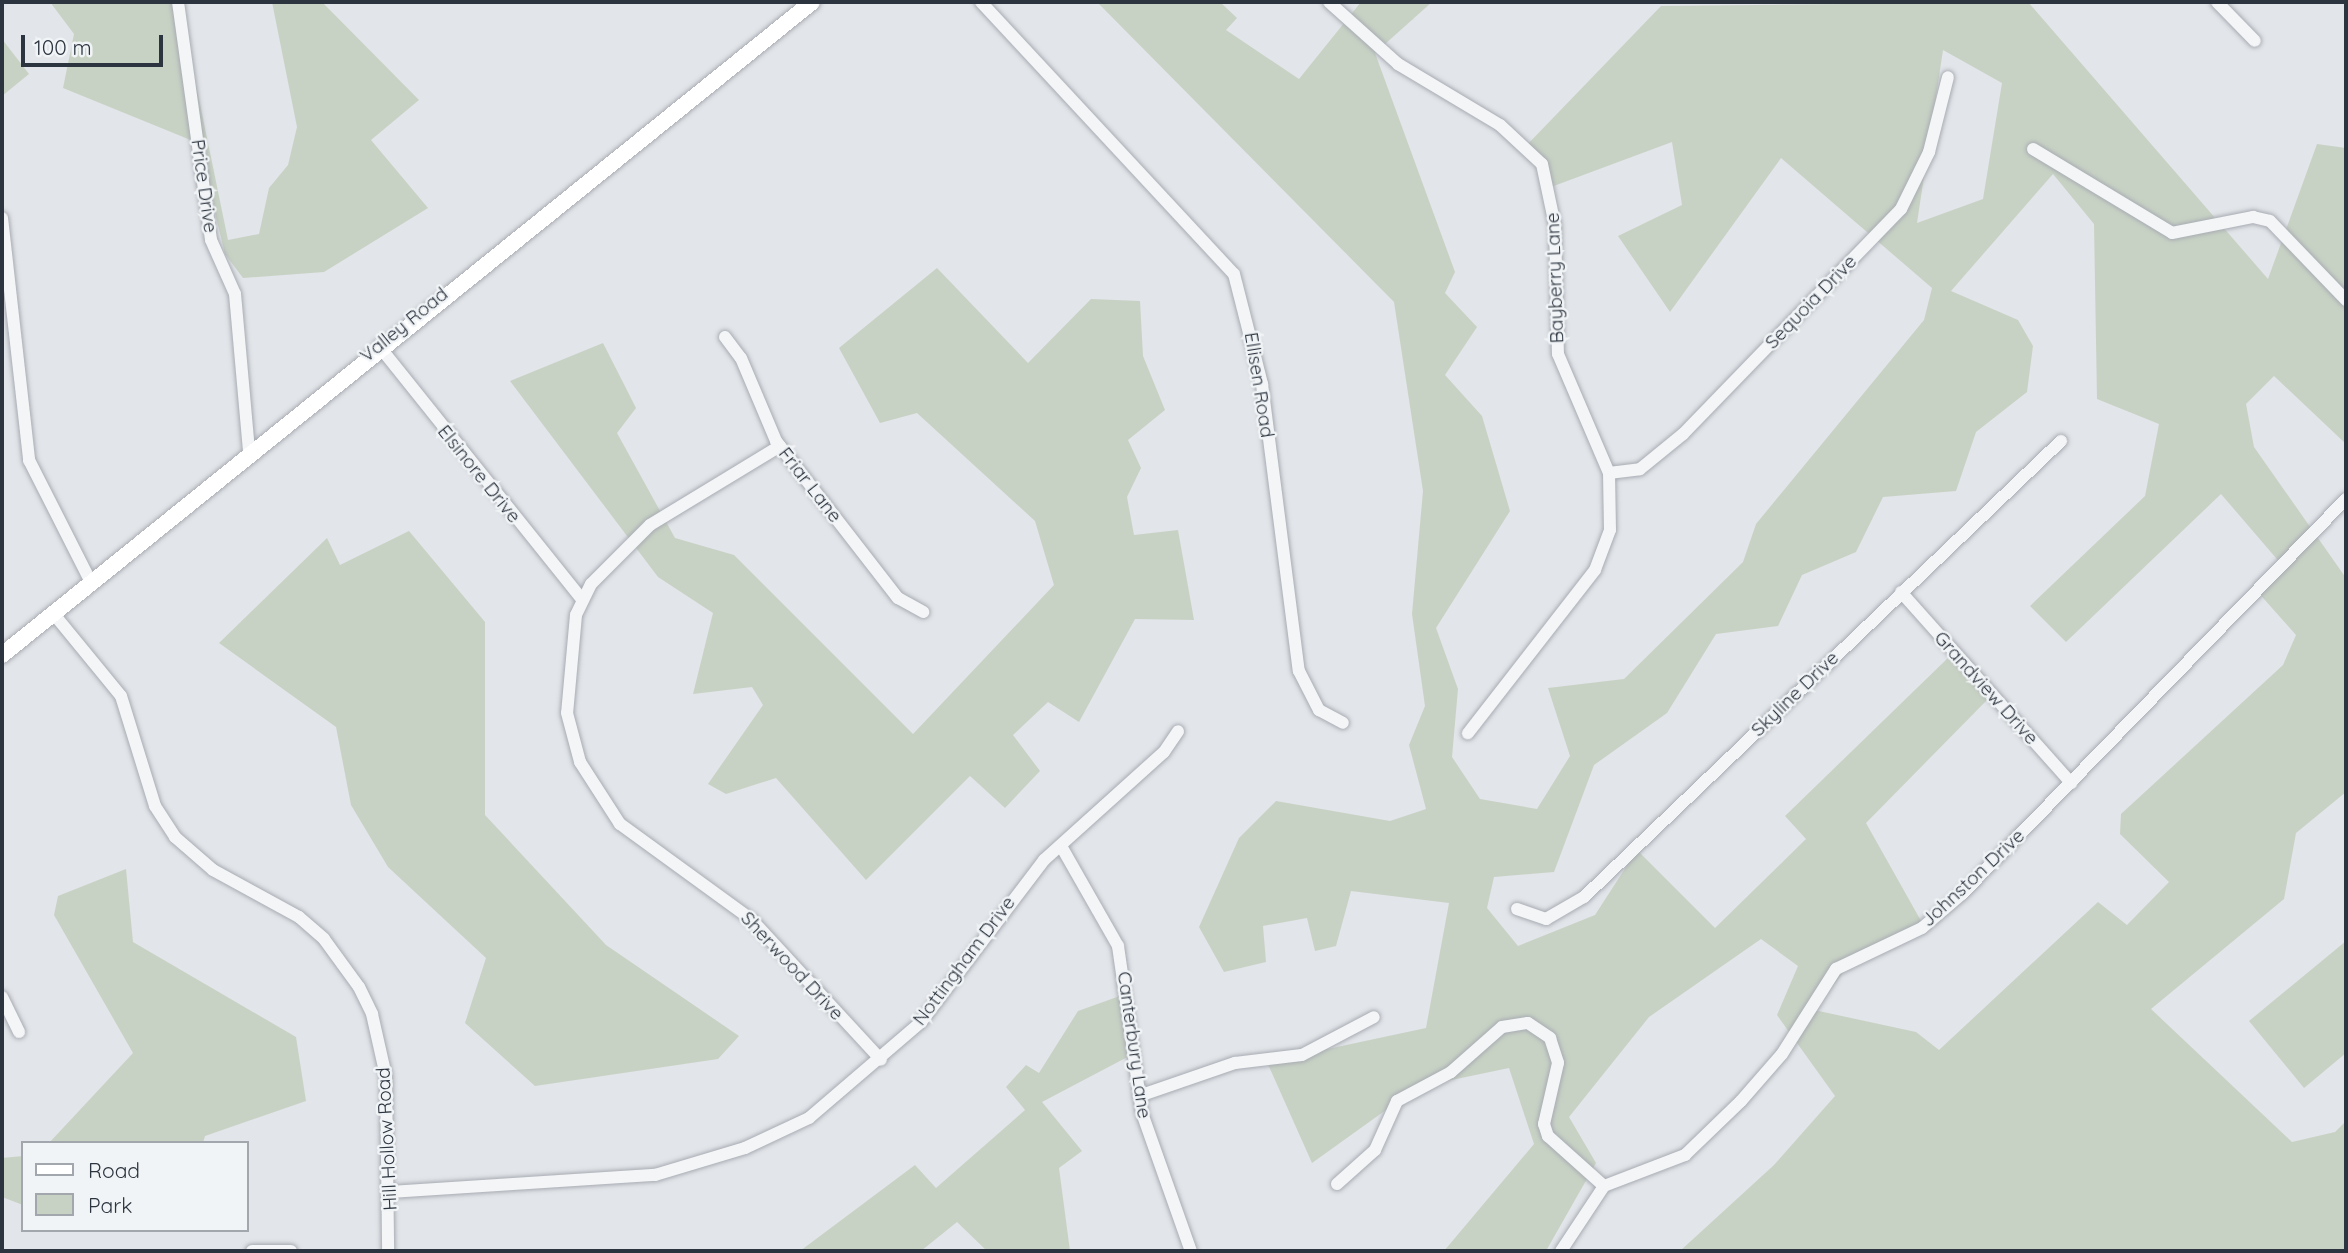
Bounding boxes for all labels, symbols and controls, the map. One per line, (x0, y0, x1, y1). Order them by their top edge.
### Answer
scale bar (24, 21, 166, 65)
text: 100 m (34, 34, 92, 60)
street label: Price Drive (186, 138, 222, 234)
street label: Bayberry Lane (1541, 212, 1569, 344)
street label: Sequoia Drive (1761, 250, 1861, 354)
street label: Valley Road (356, 283, 452, 367)
street label: Ellisen Road (1239, 331, 1279, 439)
street label: Elsinore Drive (433, 421, 525, 527)
street label: Friar Lane (774, 443, 846, 527)
street label: Grandview Drive (1929, 627, 2043, 749)
street label: Skyline Drive (1747, 647, 1843, 741)
street label: Johnston Drive (1917, 824, 2029, 932)
street label: Nottingham Drive (908, 892, 1020, 1030)
street label: Sherwood Drive (736, 907, 848, 1025)
street label: Canterbury Lane (1112, 970, 1156, 1120)
street label: Hill Hollow Road (372, 1067, 402, 1211)
legend (21, 1141, 248, 1232)
text: Road (88, 1157, 140, 1183)
text: Park (88, 1192, 132, 1218)

